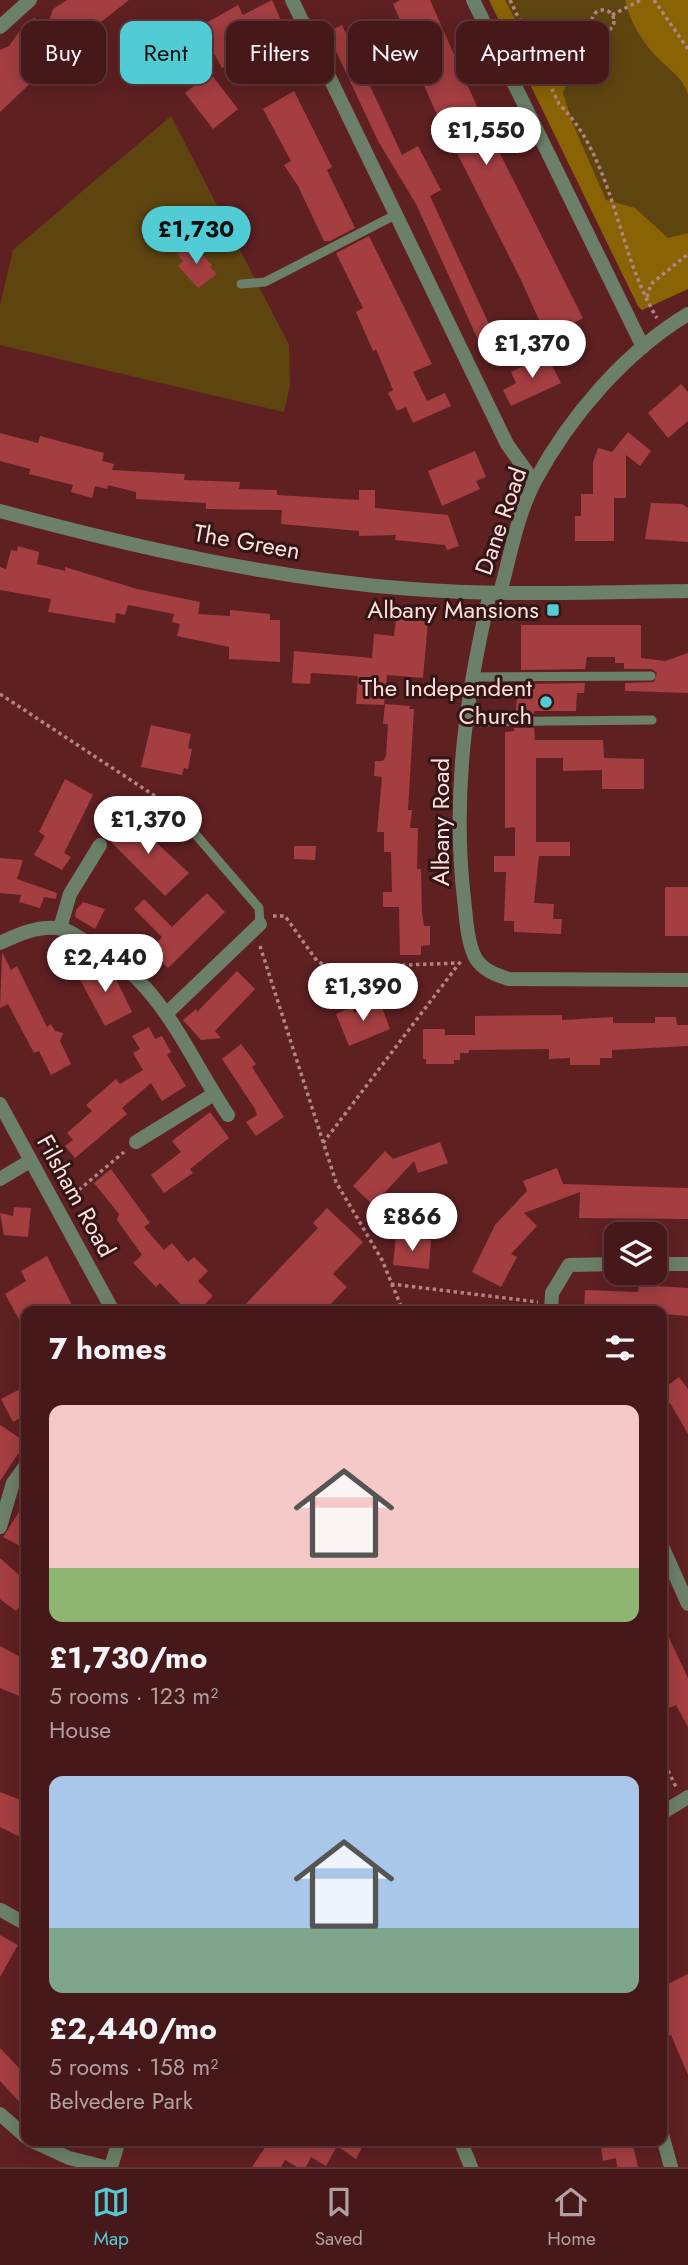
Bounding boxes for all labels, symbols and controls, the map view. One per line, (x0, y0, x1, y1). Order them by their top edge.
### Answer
chip: Buy (21, 21, 106, 84)
chip: Rent (120, 21, 212, 84)
chip: Filters (226, 21, 334, 84)
chip: New (348, 21, 442, 84)
chip: Apartment (456, 21, 609, 84)
pin: £1,550 (429, 108, 543, 167)
text: £1,550 (447, 113, 525, 147)
pin: £1,730 (139, 206, 253, 266)
text: £1,730 (158, 212, 234, 246)
pin: £1,370 (475, 320, 589, 380)
text: £1,370 (494, 326, 570, 360)
street label: Dane Road (466, 462, 535, 579)
street label: The Green (191, 515, 303, 568)
place label: Albany Mansions (367, 592, 539, 627)
marker: Albany Mansions (545, 602, 561, 618)
place label: The Independent Church (361, 670, 532, 733)
marker: The Independent Church (538, 694, 554, 710)
street label: Albany Road (423, 758, 458, 886)
pin: £1,370 (91, 796, 205, 856)
text: £1,370 (110, 802, 186, 836)
pin: £2,440 (48, 934, 162, 994)
text: £2,440 (63, 940, 147, 974)
pin: £1,390 (306, 964, 420, 1023)
text: £1,390 (324, 969, 402, 1003)
street label: Filsham Road (28, 1128, 125, 1263)
pin: £866 (371, 1194, 453, 1253)
text: £866 (382, 1199, 442, 1233)
map controls (604, 1222, 667, 1285)
button: layers (604, 1222, 667, 1285)
text: 7 homes (49, 1327, 166, 1370)
icon: filters (601, 1329, 639, 1367)
icon: home (281, 1450, 407, 1576)
text: £1,730/mo (49, 1636, 207, 1679)
text: 5 rooms · 123 m² (49, 1679, 218, 1713)
text: House (49, 1713, 111, 1747)
icon: home (281, 1821, 407, 1947)
text: £2,440/mo (49, 2007, 217, 2050)
text: 5 rooms · 158 m² (49, 2050, 218, 2084)
text: Belvedere Park (49, 2084, 193, 2118)
tab: Map (92, 2183, 130, 2252)
tab: Saved (315, 2183, 363, 2252)
tab: Home (547, 2183, 596, 2252)

